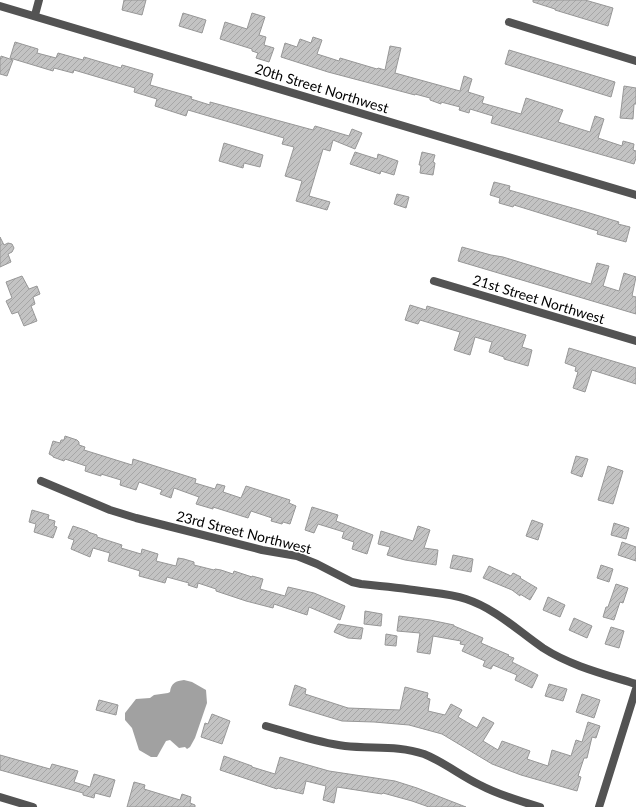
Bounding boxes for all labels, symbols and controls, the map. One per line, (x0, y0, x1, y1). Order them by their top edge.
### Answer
street label: 20th Street Northwest (253, 60, 391, 116)
street label: 21st Street Northwest (471, 271, 607, 327)
street label: 23rd Street Northwest (175, 507, 313, 557)

